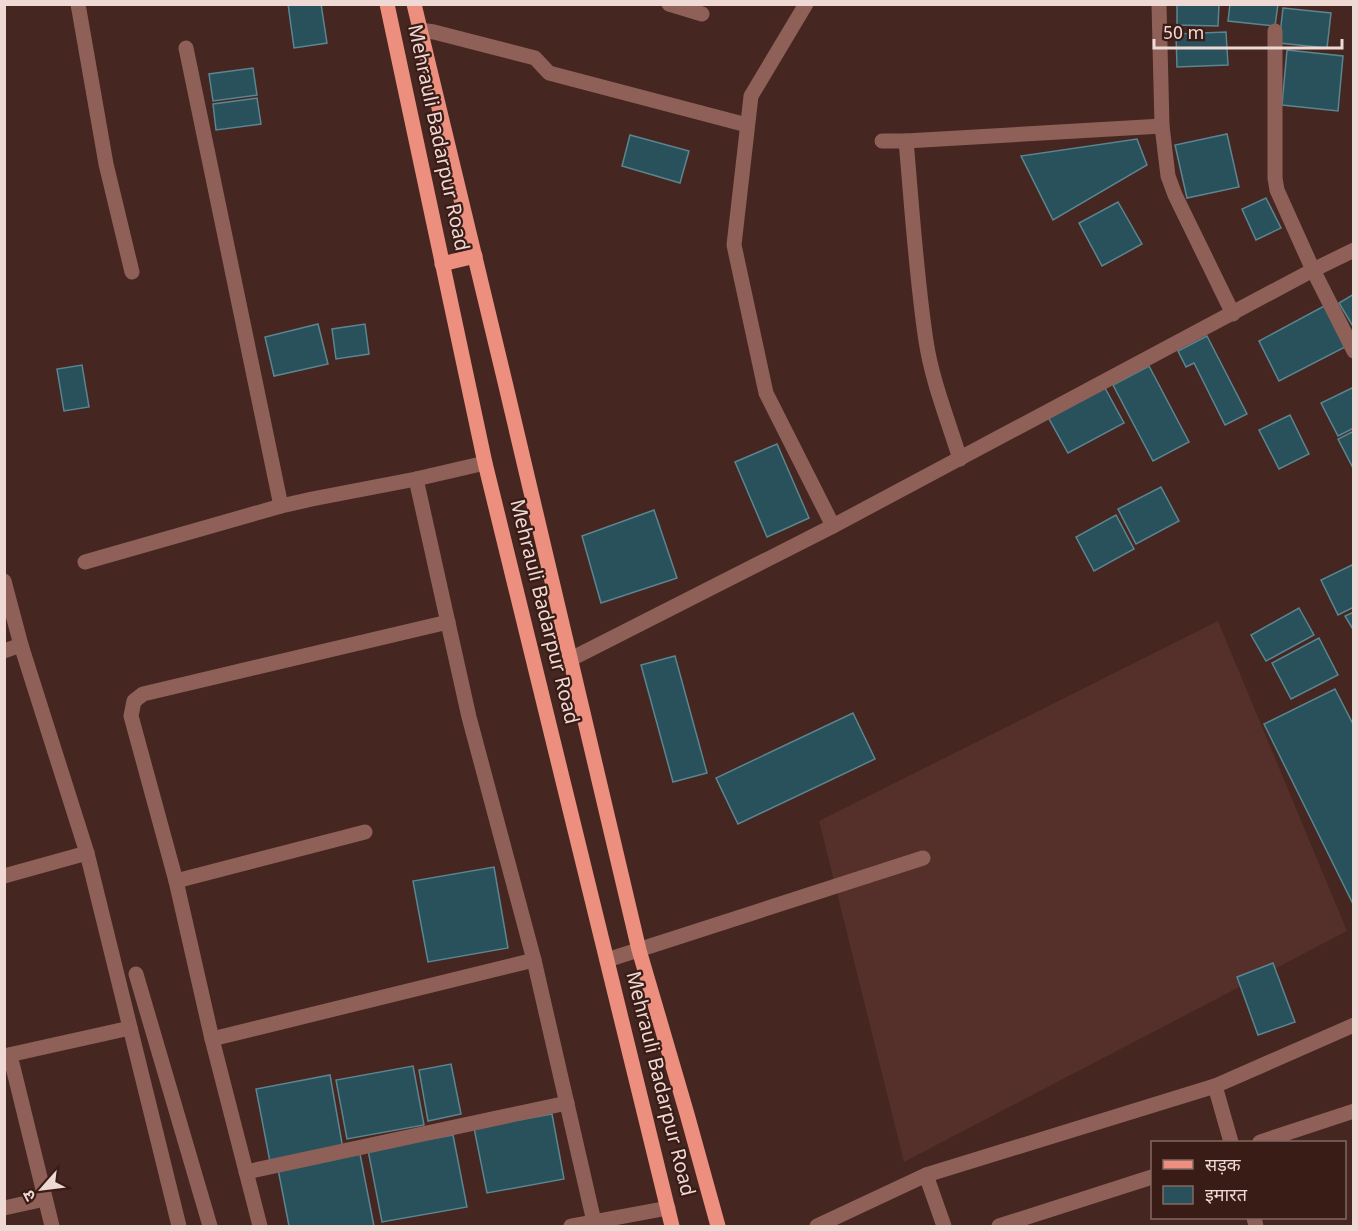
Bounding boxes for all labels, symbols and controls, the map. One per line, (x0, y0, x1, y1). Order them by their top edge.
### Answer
scale bar (1154, 12, 1342, 50)
street label: Mehrauli Badarpur Road (400, 22, 474, 254)
text: 50 m (1163, 23, 1204, 46)
street label: Mehrauli Badarpur Road (502, 497, 584, 727)
street label: Mehrauli Badarpur Road (618, 969, 700, 1199)
legend (1151, 1141, 1346, 1219)
text: सड़क (1205, 1155, 1242, 1178)
north arrow (12, 1159, 72, 1219)
text: उ (19, 1185, 42, 1204)
text: इमारत (1205, 1185, 1248, 1208)

